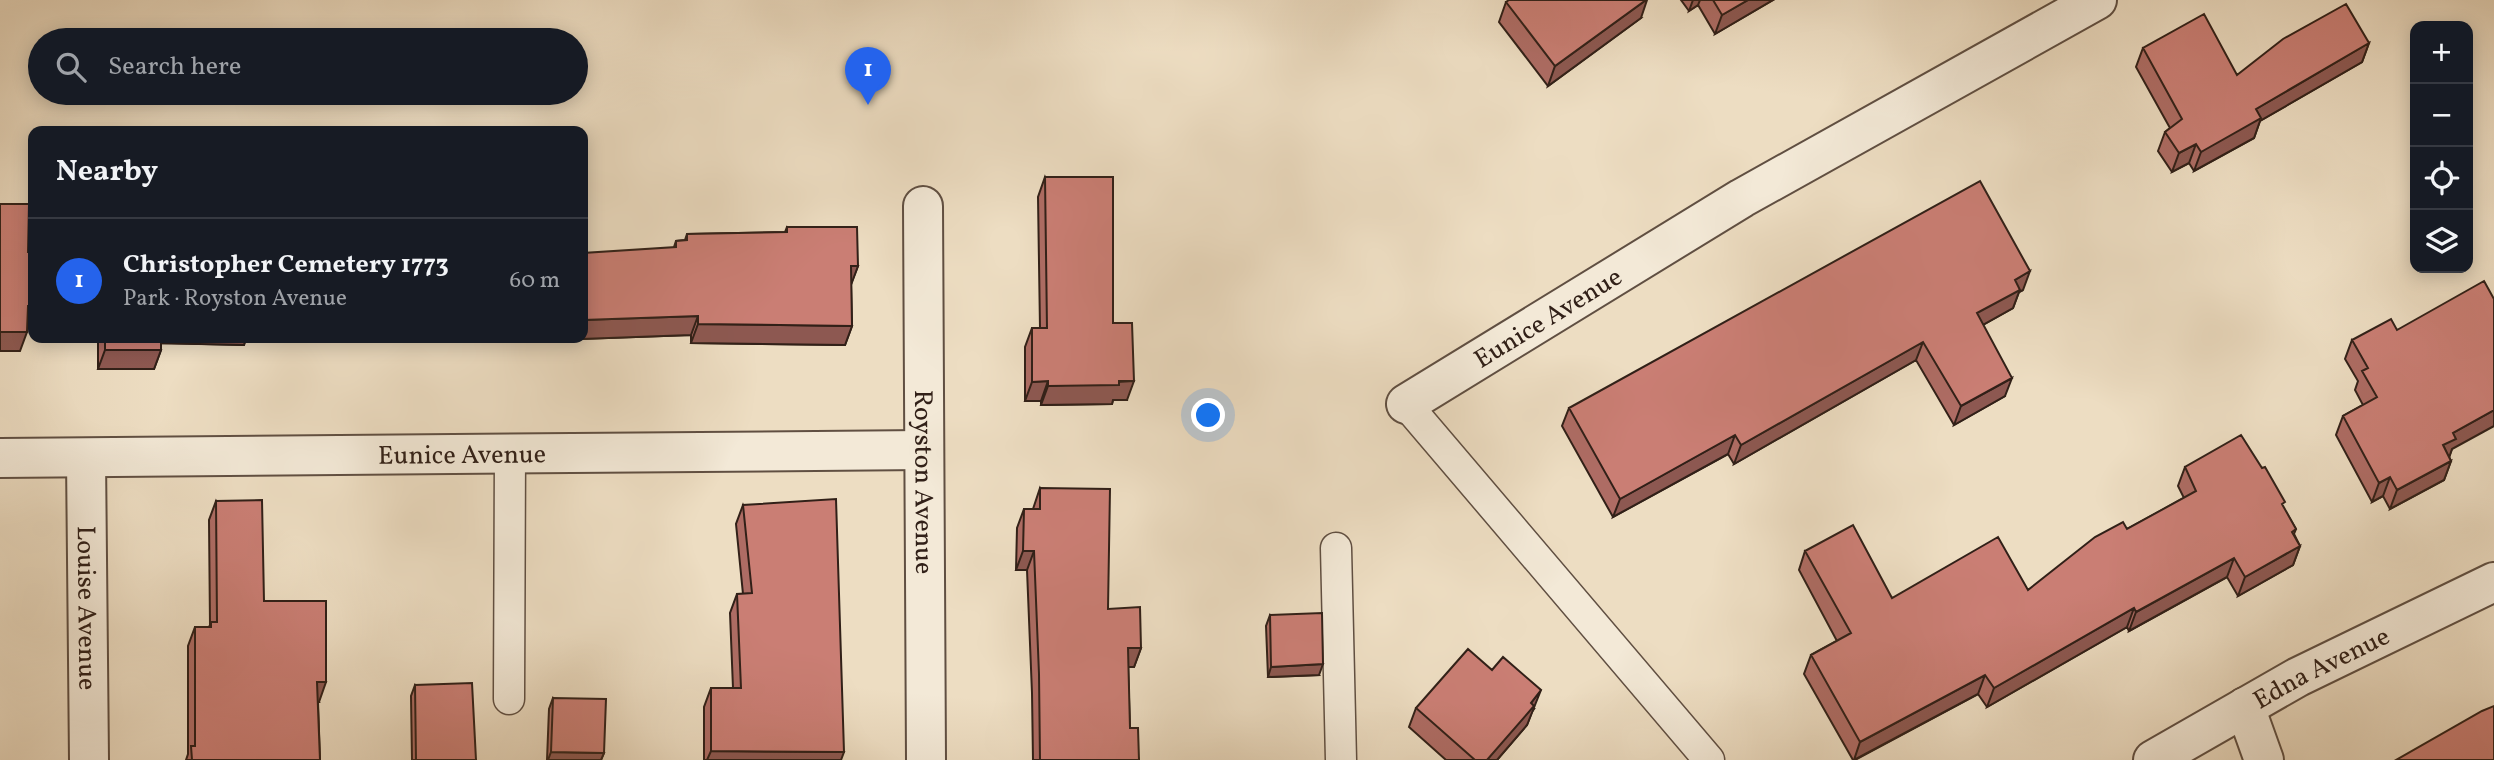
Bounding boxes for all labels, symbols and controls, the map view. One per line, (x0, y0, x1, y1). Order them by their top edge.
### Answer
map controls (2410, 21, 2473, 273)
button: + (2410, 21, 2473, 84)
search box (28, 28, 588, 105)
pin: 1 (845, 47, 891, 105)
icon: search (52, 48, 90, 86)
text: Search here (108, 49, 241, 85)
button: − (2410, 84, 2473, 147)
button: locate (2410, 147, 2473, 210)
text: Nearby (56, 151, 158, 193)
button: layers (2410, 210, 2473, 273)
text: Christopher Cemetery 1773 (123, 247, 449, 283)
street label: Eunice Avenue (1468, 260, 1630, 378)
text: 1 (74, 265, 84, 297)
text: 60 m (510, 265, 560, 297)
text: Park · Royston Avenue (123, 283, 347, 315)
street label: Royston Avenue (904, 390, 941, 574)
your location (1191, 398, 1225, 432)
street label: Eunice Avenue (378, 437, 546, 475)
street label: Louise Avenue (67, 526, 104, 691)
street label: Edna Avenue (2247, 619, 2396, 719)

